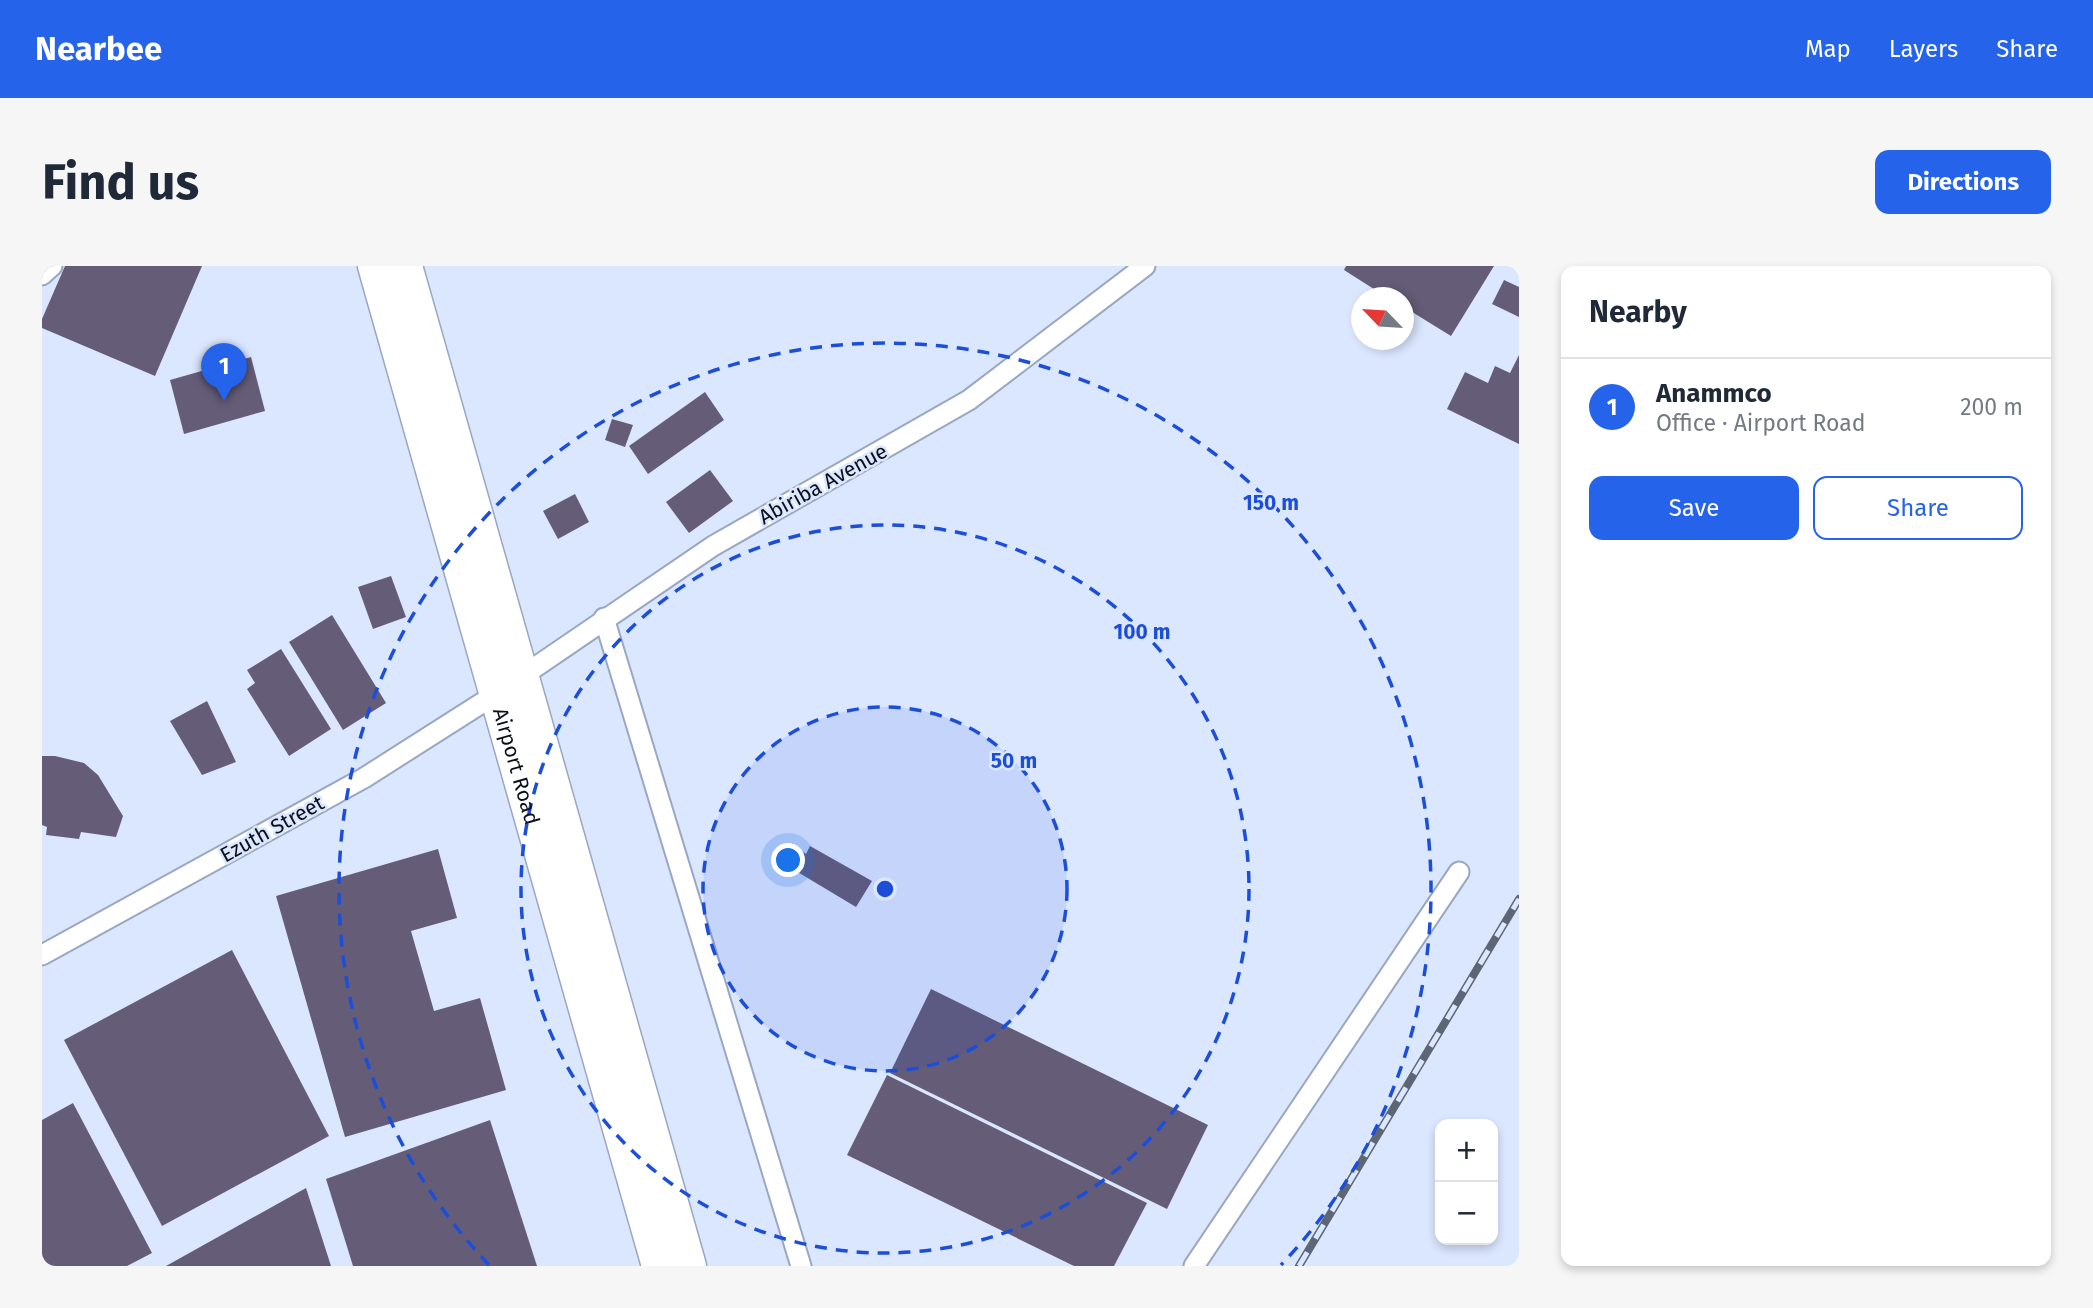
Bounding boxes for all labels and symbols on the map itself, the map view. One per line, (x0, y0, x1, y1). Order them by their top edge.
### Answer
north arrow (1351, 287, 1414, 350)
pin: 1 (201, 343, 247, 401)
street label: Abiriba Avenue (754, 438, 892, 530)
text: 150 m (1243, 490, 1299, 516)
text: 100 m (1113, 619, 1171, 645)
street label: Airport Road (487, 705, 545, 828)
text: 50 m (991, 748, 1037, 774)
street label: Ezuth Street (215, 790, 329, 868)
your location (771, 843, 805, 877)
centre of rings (873, 877, 897, 901)

